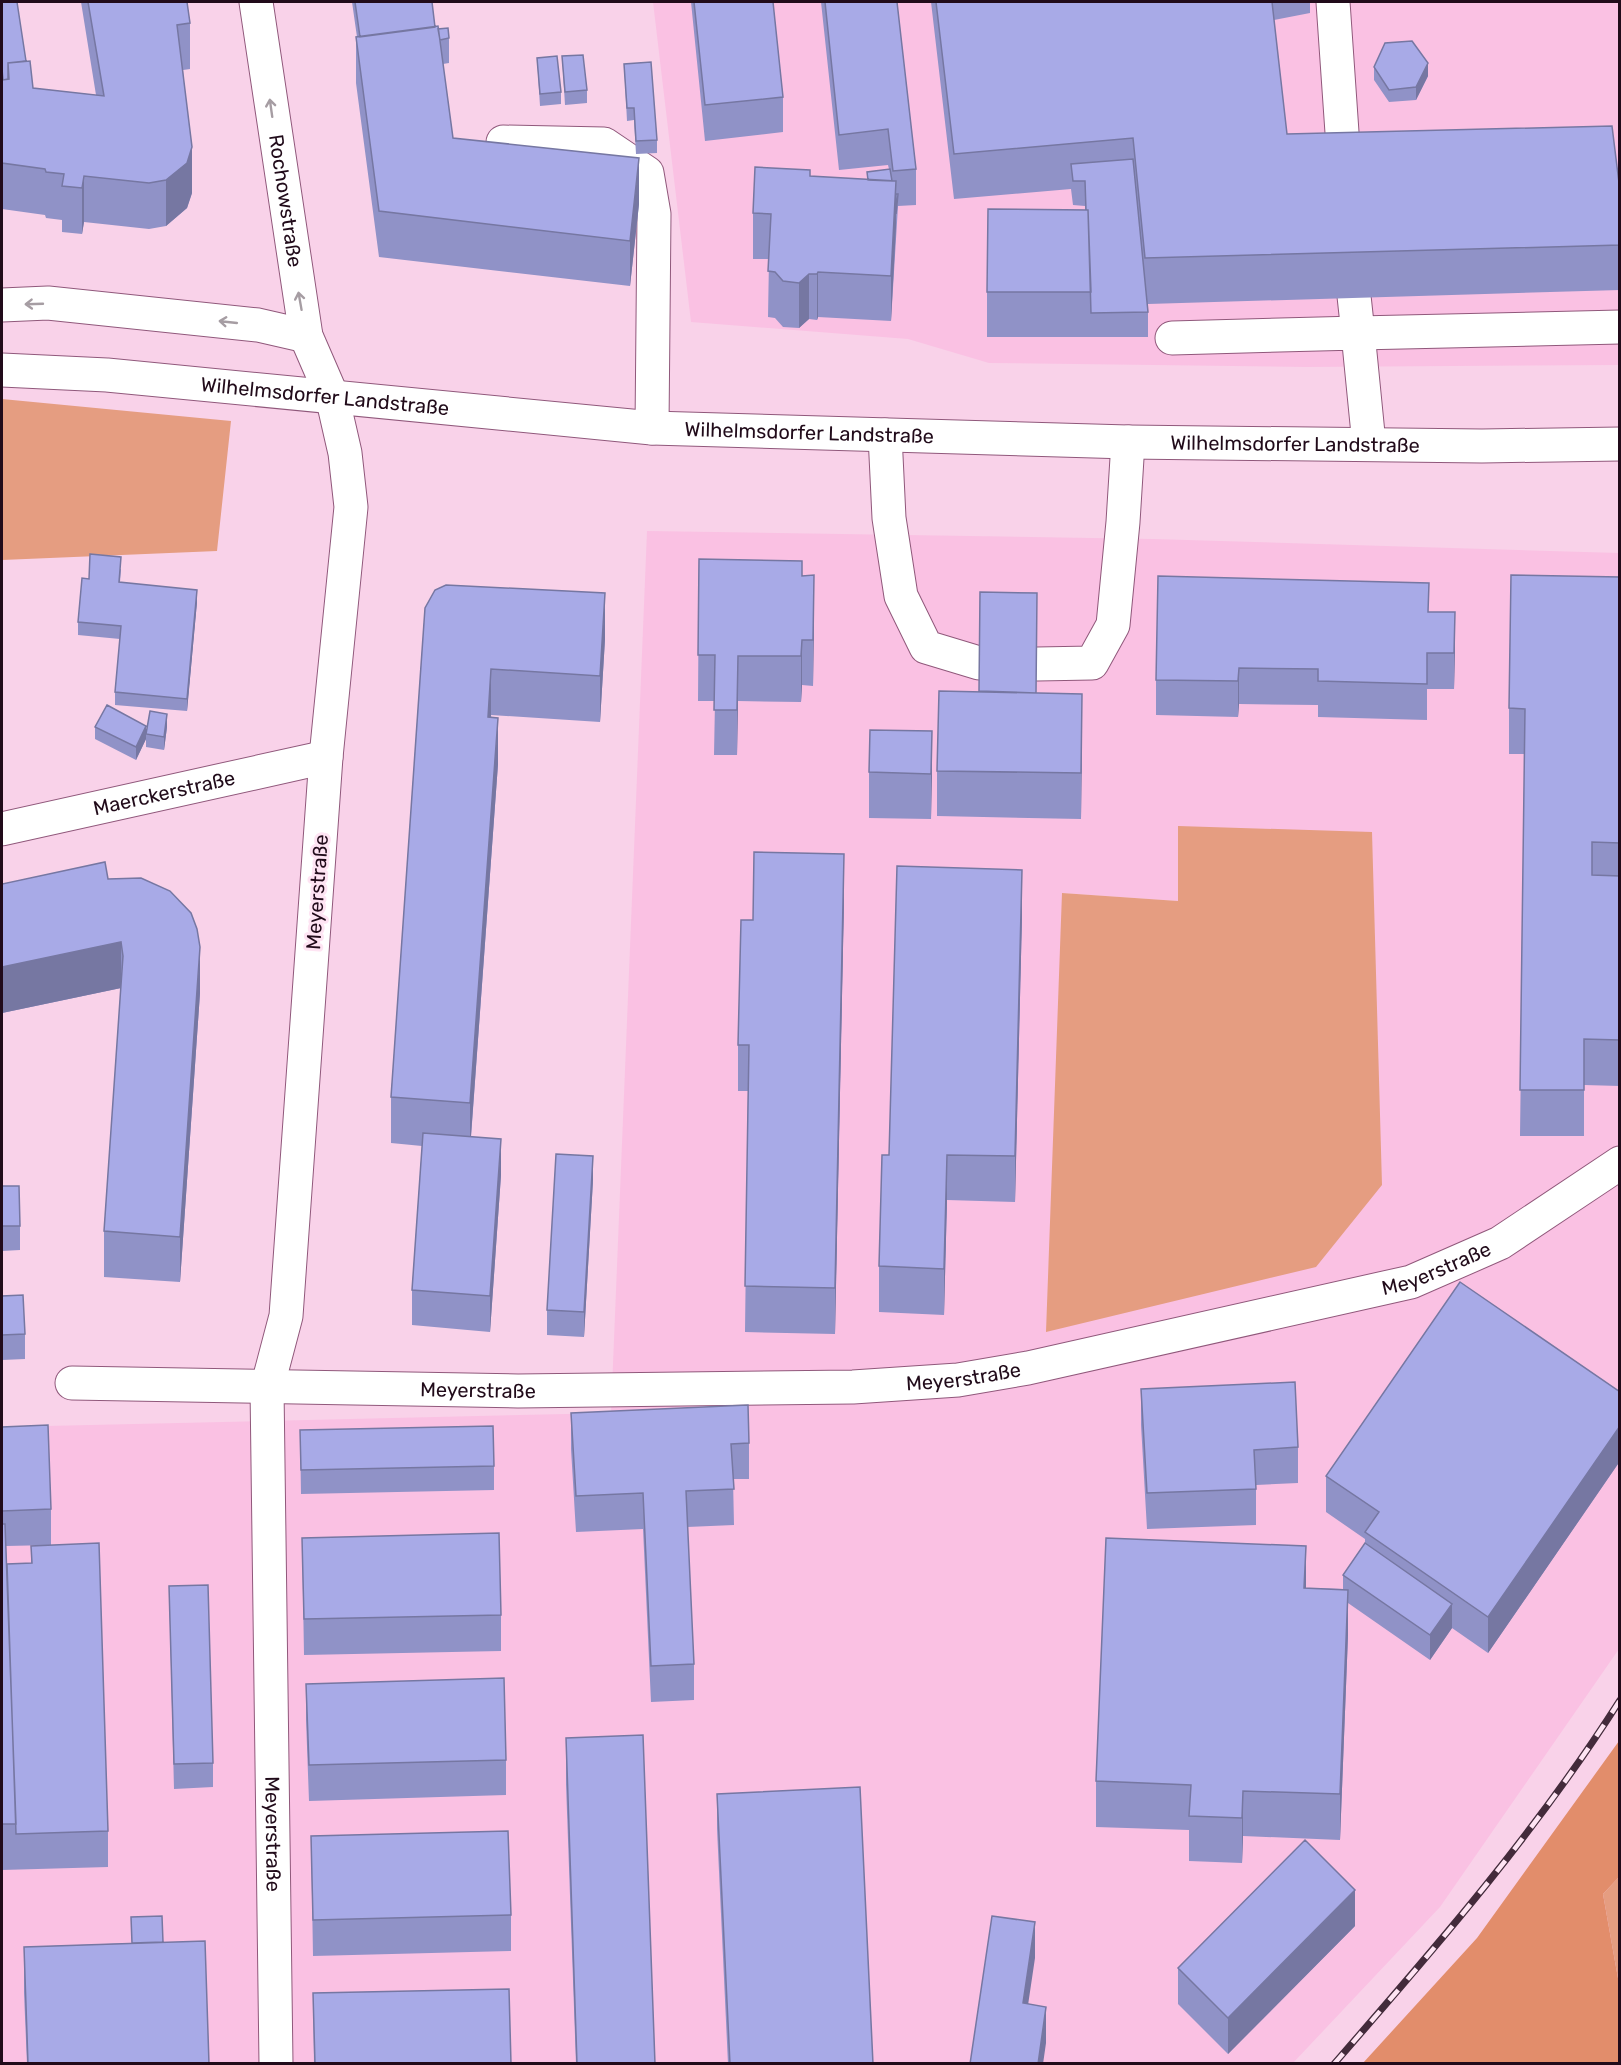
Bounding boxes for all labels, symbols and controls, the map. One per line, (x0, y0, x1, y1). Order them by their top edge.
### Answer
one-way arrow (266, 99, 277, 119)
street label: Rochowstraße (264, 133, 308, 269)
one-way arrow (295, 292, 306, 311)
one-way arrow (25, 298, 45, 309)
one-way arrow (219, 316, 239, 327)
street label: Wilhelmsdorfer Landstraße (199, 372, 450, 420)
street label: Wilhelmsdorfer Landstraße (684, 417, 934, 448)
street label: Wilhelmsdorfer Landstraße (1170, 430, 1420, 457)
street label: Maerckerstraße (91, 766, 237, 820)
street label: Meyerstraße (301, 833, 333, 951)
street label: Meyerstraße (1379, 1237, 1495, 1300)
street label: Meyerstraße (905, 1357, 1023, 1395)
street label: Meyerstraße (420, 1377, 536, 1403)
street label: Meyerstraße (260, 1776, 286, 1892)

